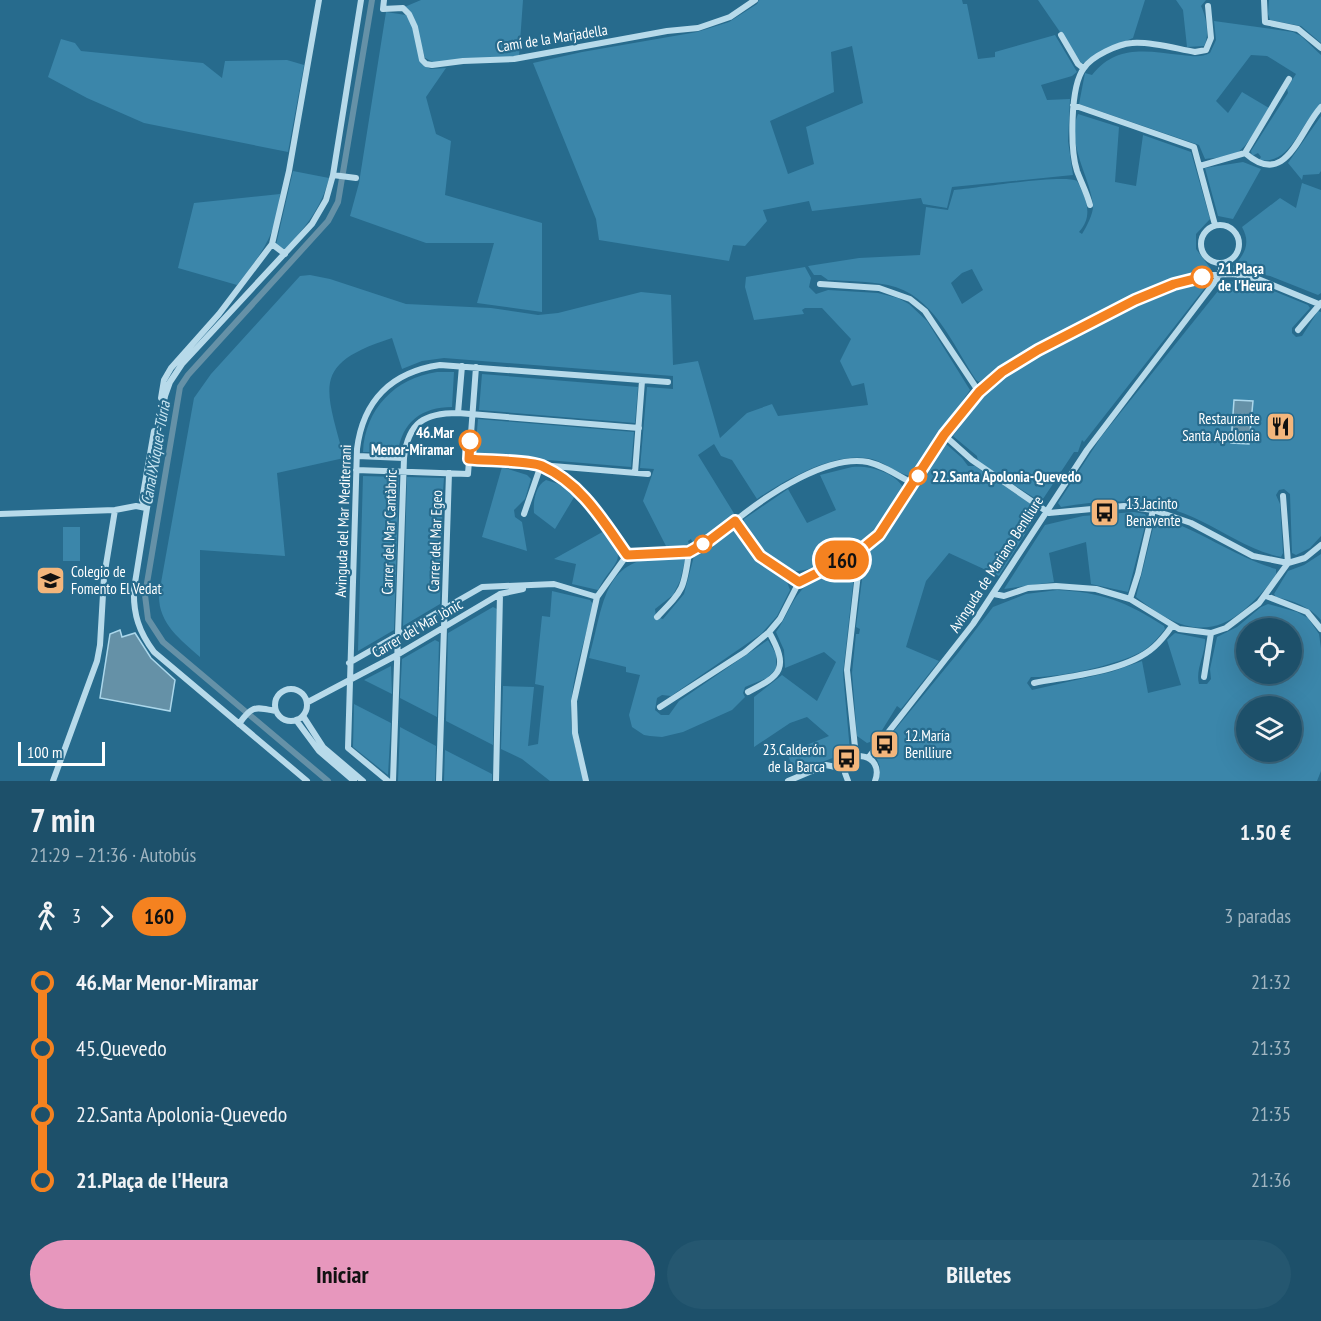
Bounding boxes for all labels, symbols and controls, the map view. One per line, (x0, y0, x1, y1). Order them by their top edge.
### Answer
street label: Camí de la Marjadella (495, 20, 609, 56)
place label: 21.Plaça de l'Heura (1218, 259, 1273, 295)
marker: 21.Plaça de l'Heura (1191, 266, 1213, 288)
water label: Canal Xúquer-Túria (136, 398, 174, 507)
place label: Restaurante Santa Apolonia (1182, 409, 1260, 445)
restaurant icon: Restaurante Santa Apolonia (1265, 411, 1297, 443)
place label: 46.Mar Menor-Miramar (371, 423, 455, 459)
marker: 46.Mar Menor-Miramar (459, 430, 481, 452)
street label: Avinguda del Mar Mediterrani (331, 444, 355, 598)
marker: 22.Santa Apolonia-Quevedo (909, 467, 927, 485)
place label: 22.Santa Apolonia-Quevedo (932, 467, 1081, 486)
street label: Carrer del Mar Cantàbric (377, 468, 401, 595)
street label: Carrer del Mar Egeo (424, 490, 446, 592)
street label: Avinguda de Mariano Benlliure (945, 492, 1047, 636)
place label: 13.Jacinto Benavente (1126, 494, 1181, 530)
bus stop icon: 13.Jacinto Benavente (1089, 496, 1121, 528)
unlabelled marker (694, 535, 712, 553)
line badge: 160 (808, 540, 876, 580)
text: 160 (827, 547, 857, 574)
place label: Colegio de Fomento El Vedat (71, 562, 162, 598)
school or university icon: Colegio de Fomento El Vedat (34, 564, 66, 596)
street label: Carrer del Mar Jònic (368, 594, 466, 662)
map controls (1236, 618, 1302, 762)
button: locate (1236, 618, 1302, 684)
button: layers (1236, 696, 1302, 762)
place label: 12.María Benlliure (905, 726, 952, 762)
bus stop icon: 12.María Benlliure (868, 728, 900, 760)
scale bar (18, 739, 105, 766)
place label: 23.Calderón de la Barca (763, 740, 825, 776)
text: 100 m (27, 742, 62, 762)
bus stop icon: 23.Calderón de la Barca (830, 742, 862, 774)
text: 7 min (30, 798, 95, 841)
text: 1.50 € (1240, 818, 1291, 846)
text: 21:29 – 21:36 · Autobús (30, 842, 196, 868)
icon: walk (30, 900, 63, 933)
icon: forward (90, 900, 123, 933)
text: 3 (72, 903, 81, 929)
text: 160 (144, 903, 174, 930)
text: 3 paradas (1224, 903, 1291, 929)
text: 46.Mar Menor-Miramar (76, 968, 258, 996)
text: 21:32 (1251, 969, 1291, 995)
text: 45.Quevedo (76, 1034, 167, 1062)
text: 21:33 (1251, 1035, 1291, 1061)
text: 22.Santa Apolonia-Quevedo (76, 1100, 287, 1128)
text: 21:35 (1251, 1101, 1291, 1127)
text: 21.Plaça de l'Heura (76, 1166, 228, 1194)
text: 21:36 (1251, 1167, 1291, 1193)
button: Iniciar (30, 1240, 655, 1309)
button: Billetes (667, 1240, 1291, 1309)

